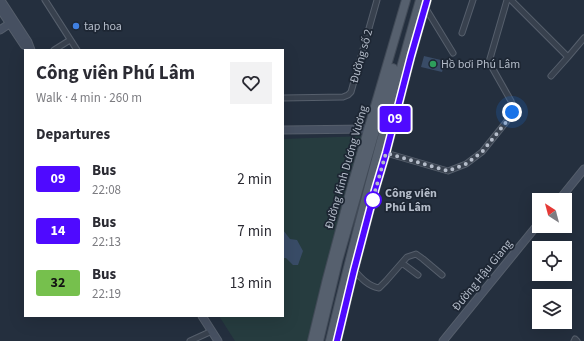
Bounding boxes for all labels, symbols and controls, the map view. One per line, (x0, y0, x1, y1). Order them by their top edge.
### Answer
place label: tap hoa (84, 18, 122, 35)
marker: tap hoa (71, 21, 81, 31)
street label: Đường số 2 (346, 27, 377, 85)
place label: Hồ bơi Phú Lâm (441, 56, 520, 73)
marker: Hồ bơi Phú Lâm (428, 59, 438, 69)
text: Công viên Phú Lâm (36, 60, 195, 87)
button: heart (230, 62, 272, 104)
text: Walk · 4 min · 260 m (36, 89, 142, 107)
your location (502, 102, 522, 122)
street label: Đường Kinh Dương Vương (321, 103, 372, 231)
line badge: 09 (377, 106, 413, 132)
text: 09 (388, 109, 402, 129)
text: Departures (36, 124, 110, 145)
text: Bus (92, 160, 116, 181)
text: 09 (51, 169, 65, 189)
text: 2 min (237, 169, 272, 190)
text: 22:08 (92, 181, 121, 199)
place label: Công viên Phú Lâm (385, 185, 437, 216)
marker: Công viên Phú Lâm (364, 191, 382, 209)
north arrow (532, 193, 572, 233)
map controls (532, 193, 572, 329)
text: Bus (92, 212, 116, 233)
text: 14 (51, 221, 65, 241)
text: 7 min (237, 221, 272, 242)
text: 22:13 (92, 233, 121, 251)
street label: Đường Hậu Giang (448, 236, 517, 315)
button: locate (532, 241, 572, 281)
text: Bus (92, 264, 116, 285)
text: 32 (51, 273, 65, 293)
text: 13 min (230, 273, 272, 294)
text: 22:19 (92, 285, 121, 303)
button: layers (532, 289, 572, 329)

